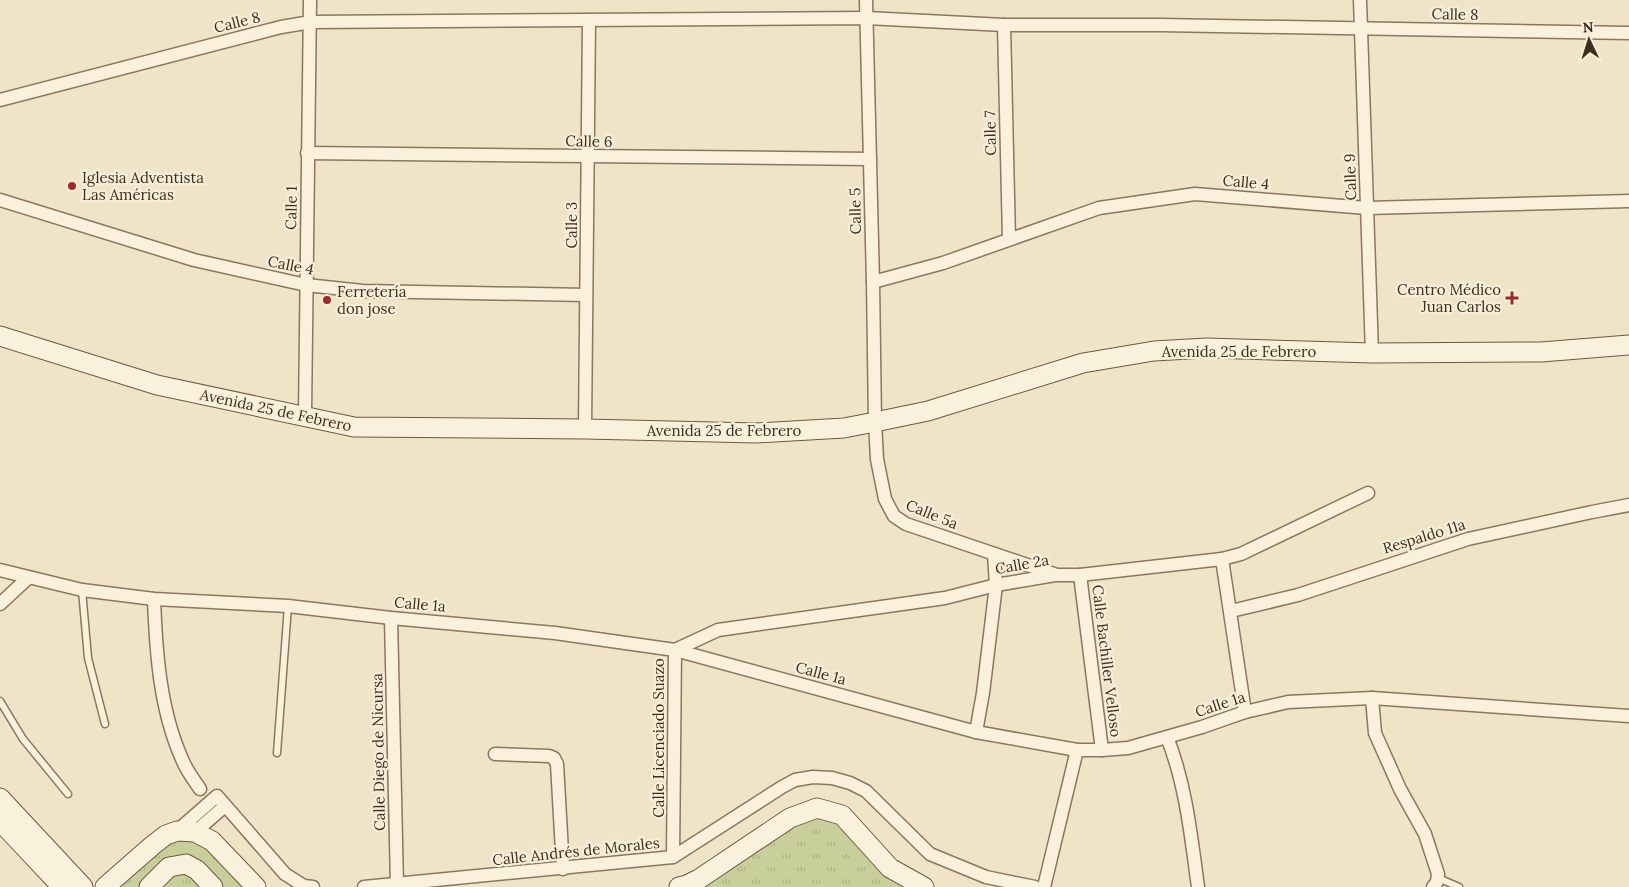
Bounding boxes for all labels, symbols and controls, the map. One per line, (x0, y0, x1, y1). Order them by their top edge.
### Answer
street label: Calle 8 (1431, 4, 1479, 24)
street label: Calle 8 (212, 7, 262, 37)
north arrow (1564, 15, 1614, 65)
text: N (1582, 18, 1594, 36)
street label: Calle 7 (980, 110, 1000, 156)
street label: Calle 6 (565, 131, 613, 151)
street label: Calle 9 (1340, 153, 1360, 201)
place label: Iglesia Adventista Las Américas (82, 168, 204, 204)
street label: Calle 4 (1222, 171, 1270, 193)
marker: Iglesia Adventista Las Américas (66, 180, 78, 192)
street label: Calle 1 (281, 186, 301, 230)
street label: Calle 5 (845, 188, 865, 234)
street label: Calle 3 (562, 202, 581, 248)
street label: Calle 4 (266, 251, 316, 279)
place label: Centro Médico Juan Carlos (1397, 280, 1501, 316)
place label: Ferretería don jose (337, 282, 407, 318)
marker: Centro Médico Juan Carlos (1505, 291, 1519, 305)
marker: Ferretería don jose (321, 294, 333, 306)
street label: Avenida 25 de Febrero (1161, 342, 1316, 361)
street label: Avenida 25 de Febrero (198, 384, 354, 435)
street label: Avenida 25 de Febrero (646, 421, 801, 440)
street label: Calle 5a (903, 495, 961, 533)
street label: Respaldo 11a (1380, 514, 1468, 558)
street label: Calle 2a (994, 550, 1051, 578)
street label: Calle Bachiller Velloso (1088, 584, 1126, 739)
street label: Calle 1a (393, 592, 447, 616)
street label: Calle 1a (794, 657, 849, 689)
street label: Calle Licenciado Suazo (649, 658, 668, 818)
street label: Calle Diego de Nicursa (367, 673, 389, 831)
street label: Calle 1a (1192, 687, 1248, 721)
street label: Calle Andrés de Morales (491, 833, 661, 869)

